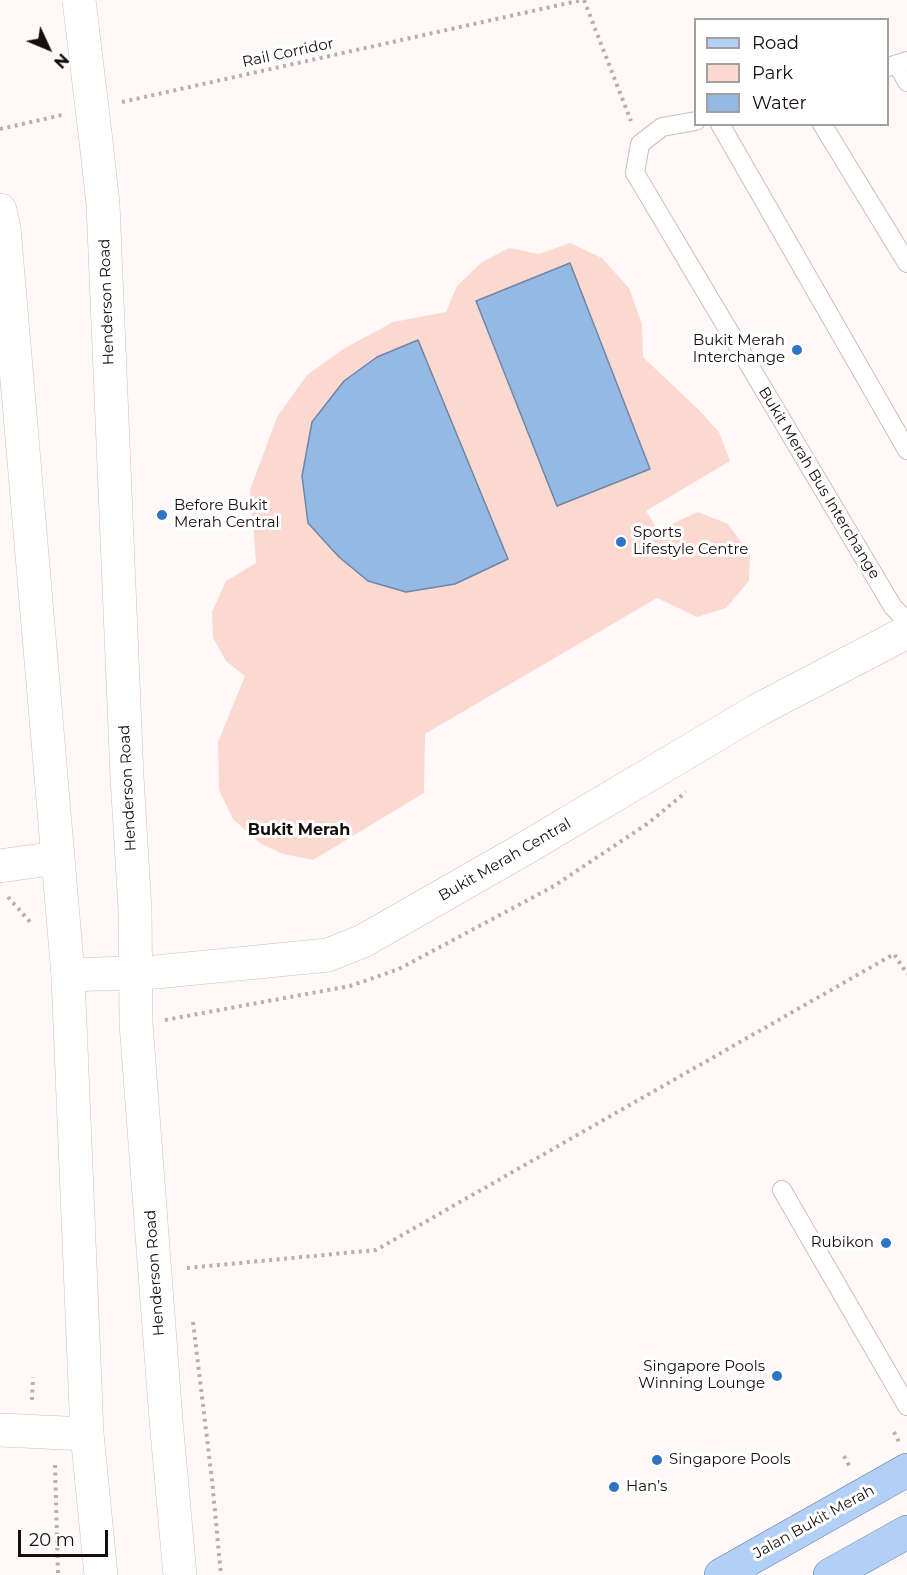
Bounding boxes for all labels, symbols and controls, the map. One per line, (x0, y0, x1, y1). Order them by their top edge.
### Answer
north arrow (18, 18, 78, 78)
legend (694, 18, 889, 126)
text: Road (752, 32, 799, 54)
street label: Rail Corridor (241, 35, 335, 71)
text: N (50, 50, 73, 72)
text: Park (752, 62, 793, 84)
text: Water (752, 92, 807, 114)
street label: Henderson Road (96, 238, 118, 366)
place label: Bukit Merah Interchange (693, 332, 785, 367)
marker: Bukit Merah Interchange (790, 343, 804, 357)
street label: Bukit Merah Bus Interchange (754, 384, 884, 582)
place label: Before Bukit Merah Central (174, 497, 280, 532)
marker: Before Bukit Merah Central (155, 508, 169, 522)
place label: Sports Lifestyle Centre (633, 524, 748, 559)
marker: Sports Lifestyle Centre (614, 535, 628, 549)
street label: Henderson Road (116, 724, 140, 852)
street label: Bukit Merah Central (436, 815, 574, 905)
district label: Bukit Merah (248, 820, 350, 840)
street label: Henderson Road (142, 1209, 168, 1337)
place label: Rubikon (811, 1234, 874, 1252)
marker: Rubikon (879, 1236, 893, 1250)
place label: Singapore Pools Winning Lounge (638, 1358, 765, 1393)
marker: Singapore Pools Winning Lounge (770, 1369, 784, 1383)
place label: Singapore Pools (669, 1451, 791, 1469)
marker: Singapore Pools (650, 1453, 664, 1467)
place label: Han’s (626, 1478, 667, 1496)
marker: Han’s (607, 1480, 621, 1494)
street label: Jalan Bukit Merah (750, 1481, 878, 1563)
scale bar (21, 1518, 111, 1556)
text: 20 m (29, 1529, 75, 1551)

